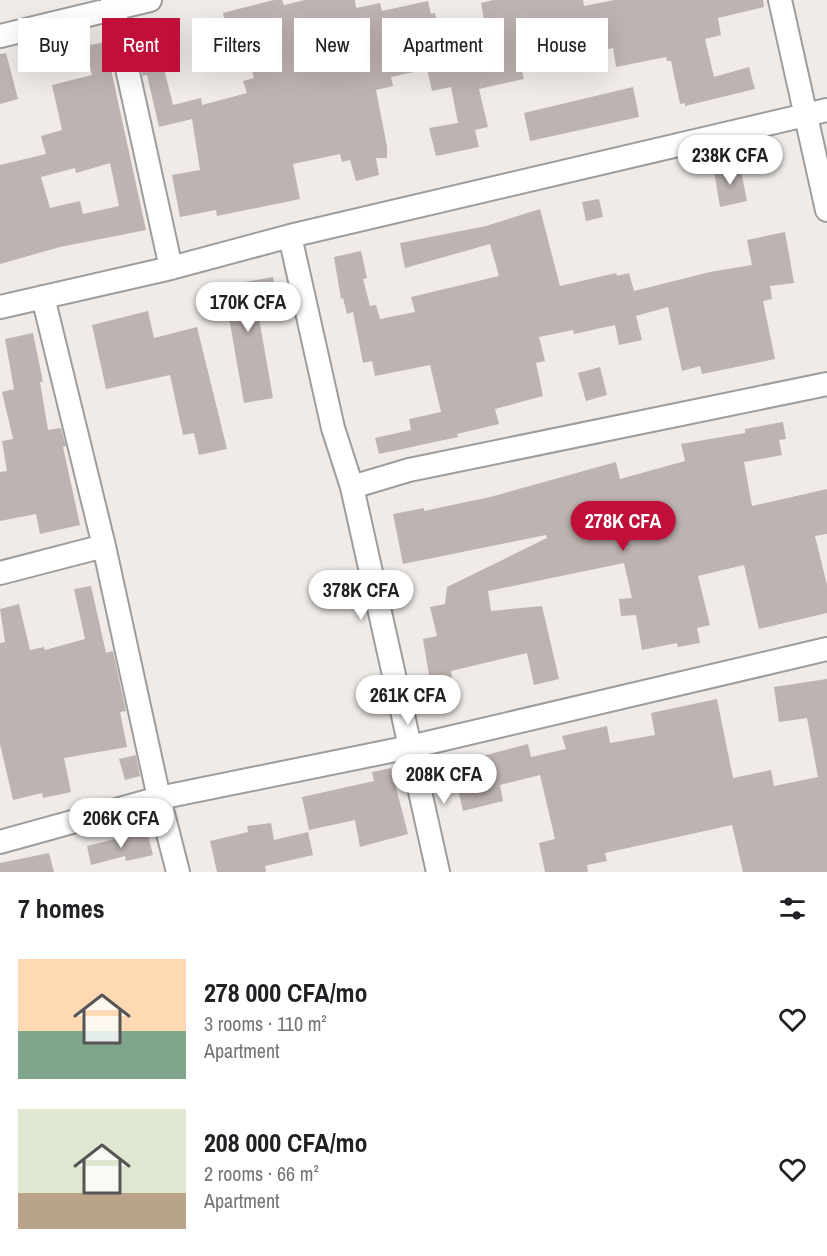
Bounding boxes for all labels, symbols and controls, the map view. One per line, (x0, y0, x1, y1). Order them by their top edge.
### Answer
chip: Buy (18, 18, 90, 72)
chip: Rent (102, 18, 180, 72)
chip: Filters (192, 18, 282, 72)
chip: New (294, 18, 370, 72)
chip: Apartment (382, 18, 504, 72)
chip: House (516, 18, 608, 72)
pin: 238K CFA (668, 135, 792, 186)
text: 238K CFA (692, 141, 768, 168)
pin: 170K CFA (186, 282, 310, 333)
text: 170K CFA (210, 288, 286, 315)
pin: 278K CFA (561, 501, 685, 552)
text: 278K CFA (585, 507, 661, 534)
pin: 378K CFA (299, 570, 423, 621)
text: 378K CFA (323, 576, 399, 603)
pin: 261K CFA (346, 675, 470, 726)
text: 261K CFA (370, 681, 446, 708)
pin: 208K CFA (382, 754, 506, 805)
text: 208K CFA (406, 760, 482, 787)
pin: 206K CFA (59, 798, 183, 849)
text: 206K CFA (83, 804, 159, 831)
text: 7 homes (18, 891, 105, 926)
icon: filters (776, 892, 809, 925)
text: 278 000 CFA/mo (204, 975, 368, 1010)
icon: home (66, 983, 138, 1055)
icon: heart (776, 1003, 809, 1036)
text: 3 rooms · 110 m² (204, 1010, 327, 1037)
text: Apartment (204, 1037, 280, 1064)
text: 208 000 CFA/mo (204, 1125, 368, 1160)
icon: home (66, 1133, 138, 1205)
icon: heart (776, 1153, 809, 1186)
text: 2 rooms · 66 m² (204, 1160, 319, 1187)
text: Apartment (204, 1187, 280, 1214)

